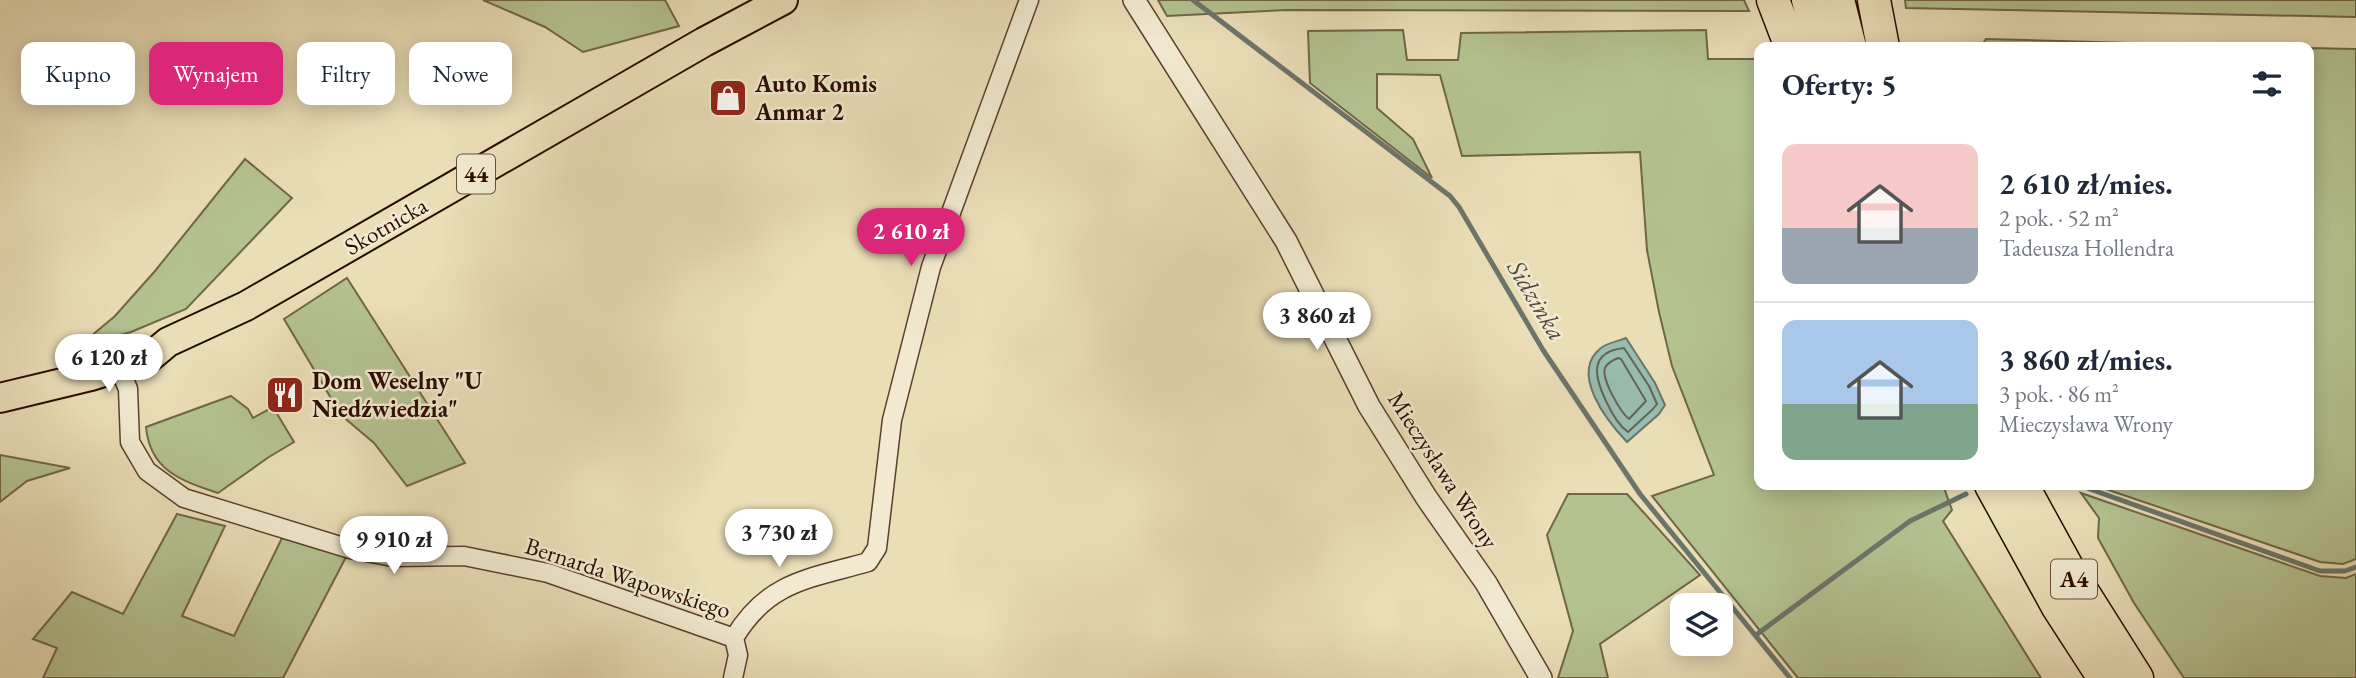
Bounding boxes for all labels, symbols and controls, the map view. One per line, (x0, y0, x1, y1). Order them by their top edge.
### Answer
chip: Kupno (21, 42, 135, 105)
chip: Wynajem (149, 42, 283, 105)
chip: Filtry (297, 42, 395, 105)
chip: Nowe (409, 42, 512, 105)
text: Oferty: 5 (1782, 65, 1897, 104)
icon: filters (2248, 65, 2286, 103)
place label: Auto Komis Anmar 2 (754, 68, 877, 127)
shop icon: Auto Komis Anmar 2 (707, 77, 749, 119)
road number: 44 (457, 154, 495, 194)
text: 2 610 zł/mies. (1999, 164, 2173, 203)
icon: home (1838, 172, 1922, 256)
street label: Skotnicka (339, 189, 433, 262)
text: 2 pok. · 52 m² (1999, 203, 2119, 233)
pin: 2 610 zł (839, 208, 983, 268)
text: 2 610 zł (873, 216, 949, 246)
text: Tadeusza Hollendra (1999, 233, 2174, 263)
water label: Sidzinka (1499, 253, 1574, 347)
pin: 3 860 zł (1245, 292, 1389, 352)
text: 3 860 zł (1279, 300, 1355, 330)
pin: 6 120 zł (37, 334, 181, 394)
text: 3 860 zł/mies. (1999, 340, 2173, 379)
text: 6 120 zł (71, 342, 147, 372)
icon: home (1838, 348, 1922, 432)
place label: Dom Weselny "U Niedźwiedzia" (312, 365, 482, 424)
restaurant icon: Dom Weselny "U Niedźwiedzia" (264, 374, 306, 416)
text: 3 pok. · 86 m² (1999, 379, 2119, 409)
street label: Mieczysława Wrony (1381, 385, 1506, 555)
text: Mieczysława Wrony (1999, 409, 2173, 439)
pin: 3 730 zł (707, 510, 851, 569)
pin: 9 910 zł (322, 516, 466, 576)
text: 3 730 zł (741, 517, 817, 547)
text: 9 910 zł (356, 524, 432, 554)
street label: Bernarda Wapowskiego (521, 530, 735, 625)
road number: A4 (2051, 559, 2097, 598)
map controls (1670, 593, 1733, 656)
button: layers (1670, 593, 1733, 656)

